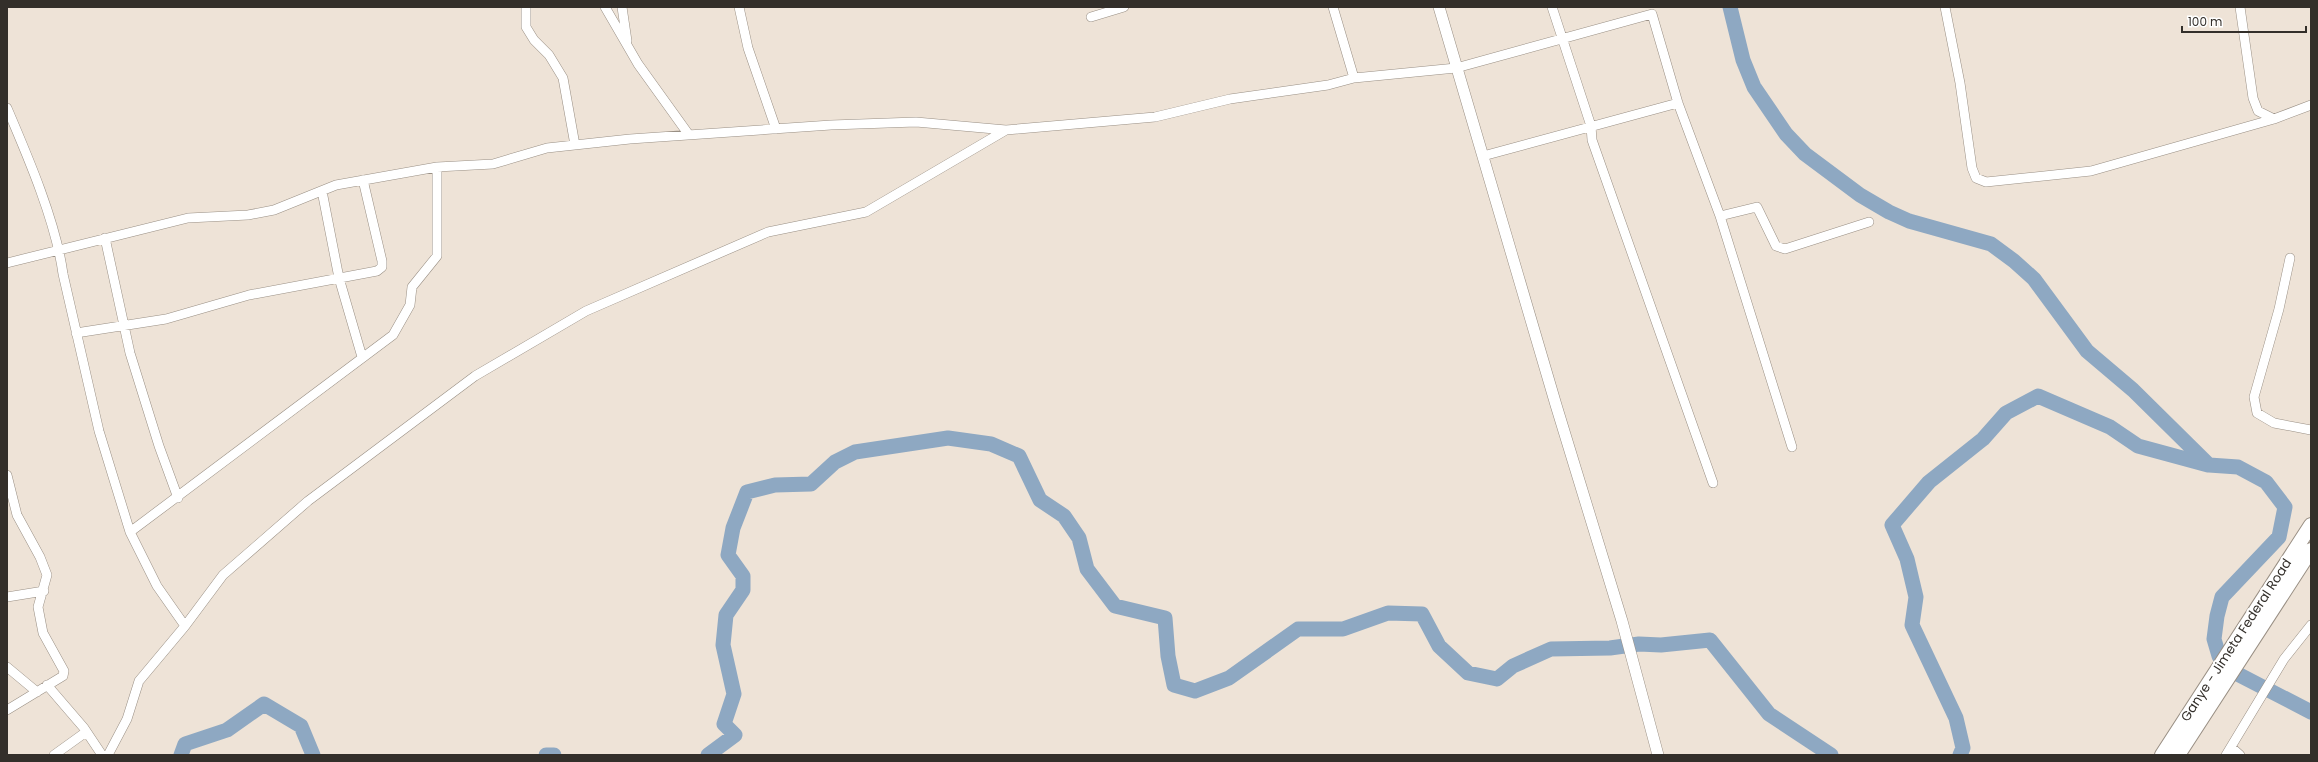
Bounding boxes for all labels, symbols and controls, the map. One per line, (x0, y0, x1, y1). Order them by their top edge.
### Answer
scale bar (2182, 8, 2306, 34)
text: 100 m (2188, 13, 2222, 30)
street label: Ganye - Jimeta Federal Road (2176, 555, 2296, 725)

